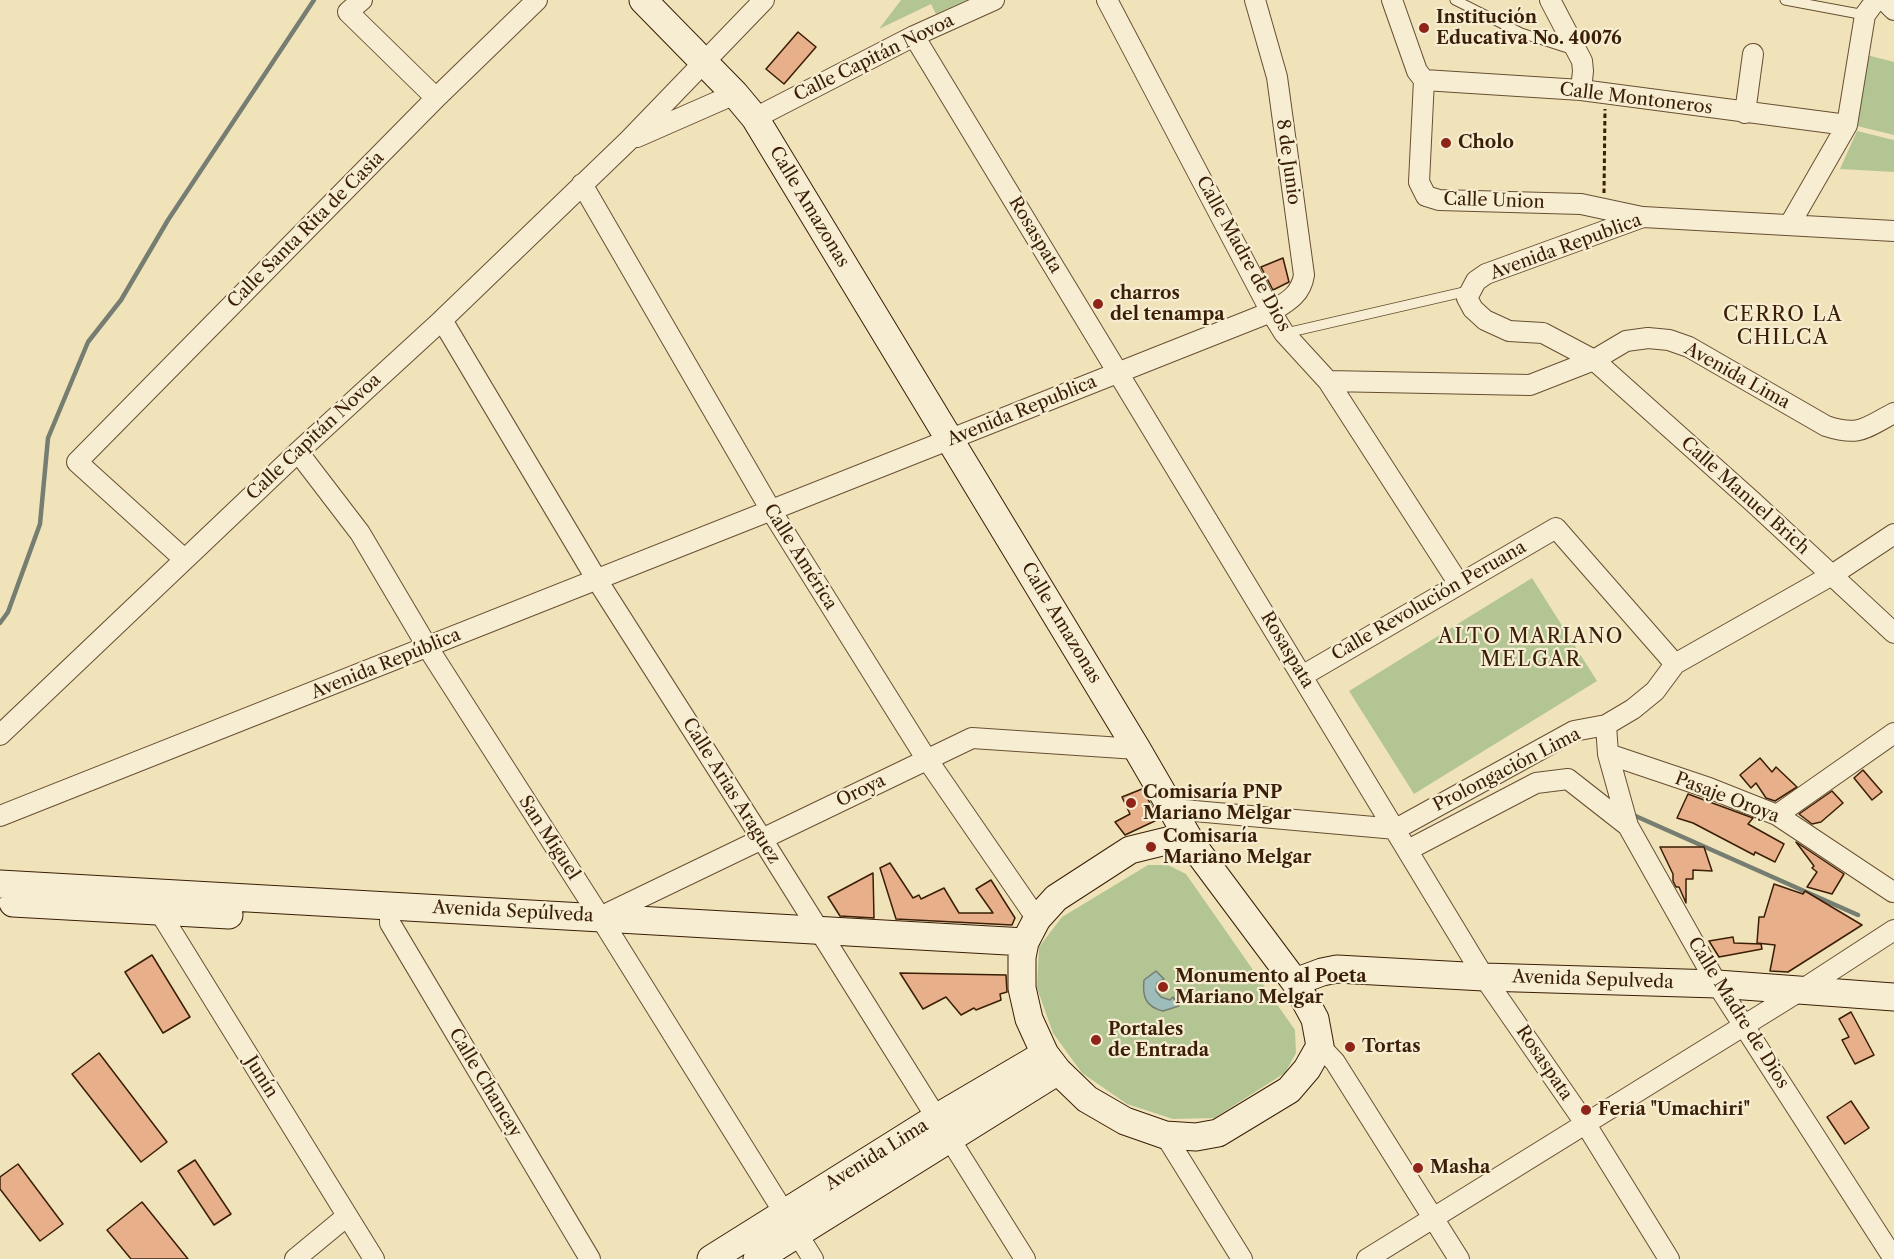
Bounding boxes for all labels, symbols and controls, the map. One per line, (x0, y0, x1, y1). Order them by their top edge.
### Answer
place label: Institución Educativa No. 40076 (1436, 7, 1622, 50)
street label: Calle Capitán Novoa (790, 10, 958, 106)
marker: Institución Educativa No. 40076 (1417, 21, 1431, 35)
street label: Calle Montoneros (1558, 79, 1714, 119)
street label: 8 de Junio (1271, 118, 1305, 206)
place label: Cholo (1458, 132, 1514, 154)
marker: Cholo (1439, 136, 1453, 150)
street label: Calle Amazonas (764, 143, 854, 271)
street label: Calle Santa Rita de Casia (223, 147, 389, 313)
street label: Calle Madre de Dios (1191, 172, 1295, 336)
street label: Calle Union (1443, 188, 1545, 214)
street label: Rosaspata (1004, 193, 1066, 277)
street label: Avenida Republica (1487, 210, 1645, 284)
place label: charros del tenampa (1110, 283, 1225, 326)
marker: charros del tenampa (1091, 297, 1105, 311)
district label: CERRO LA CHILCA (1723, 303, 1843, 350)
street label: Avenida Lima (1681, 338, 1793, 414)
street label: Calle Capitán Novoa (242, 369, 386, 505)
street label: Avenida Republica (944, 371, 1100, 451)
street label: Calle Manuel Brich (1676, 433, 1814, 559)
street label: Calle América (759, 500, 841, 614)
street label: Calle Revolución Peruana (1328, 536, 1530, 666)
street label: Calle Amazonas (1016, 559, 1106, 687)
street label: Rosaspata (1256, 608, 1318, 692)
street label: Avenida República (308, 624, 464, 704)
district label: ALTO MARIANO MELGAR (1438, 625, 1624, 672)
street label: Calle Arias Araguez (677, 714, 785, 868)
street label: Prolongación Lima (1430, 724, 1584, 816)
street label: Pasaje Oroya (1672, 768, 1782, 828)
street label: Oroya (833, 770, 889, 812)
place label: Comisaría PNP Mariano Melgar (1143, 782, 1292, 824)
street label: San Miguel (514, 792, 584, 884)
marker: Comisaría PNP Mariano Melgar (1124, 796, 1138, 810)
place label: Comisaría Mariano Melgar (1163, 826, 1312, 868)
marker: Comisaría Mariano Melgar (1144, 840, 1158, 854)
street label: Avenida Sepúlveda (432, 897, 594, 927)
street label: Calle Madre de Dios (1683, 933, 1793, 1093)
place label: Monumento al Poeta Mariano Melgar (1175, 966, 1367, 1008)
street label: Avenida Sepulveda (1512, 966, 1674, 994)
marker: Monumento al Poeta Mariano Melgar (1156, 980, 1170, 994)
place label: Portales de Entrada (1108, 1019, 1209, 1062)
street label: Rosaspata (1511, 1021, 1577, 1105)
street label: Calle Chancay (444, 1025, 526, 1141)
marker: Portales de Entrada (1089, 1033, 1103, 1047)
place label: Tortas (1362, 1036, 1421, 1058)
marker: Tortas (1343, 1040, 1357, 1054)
street label: Junín (240, 1052, 282, 1102)
place label: Feria "Umachiri" (1598, 1099, 1750, 1121)
marker: Feria "Umachiri" (1579, 1103, 1593, 1117)
street label: Avenida Lima (822, 1115, 932, 1195)
place label: Masha (1430, 1157, 1491, 1179)
marker: Masha (1411, 1161, 1425, 1175)

